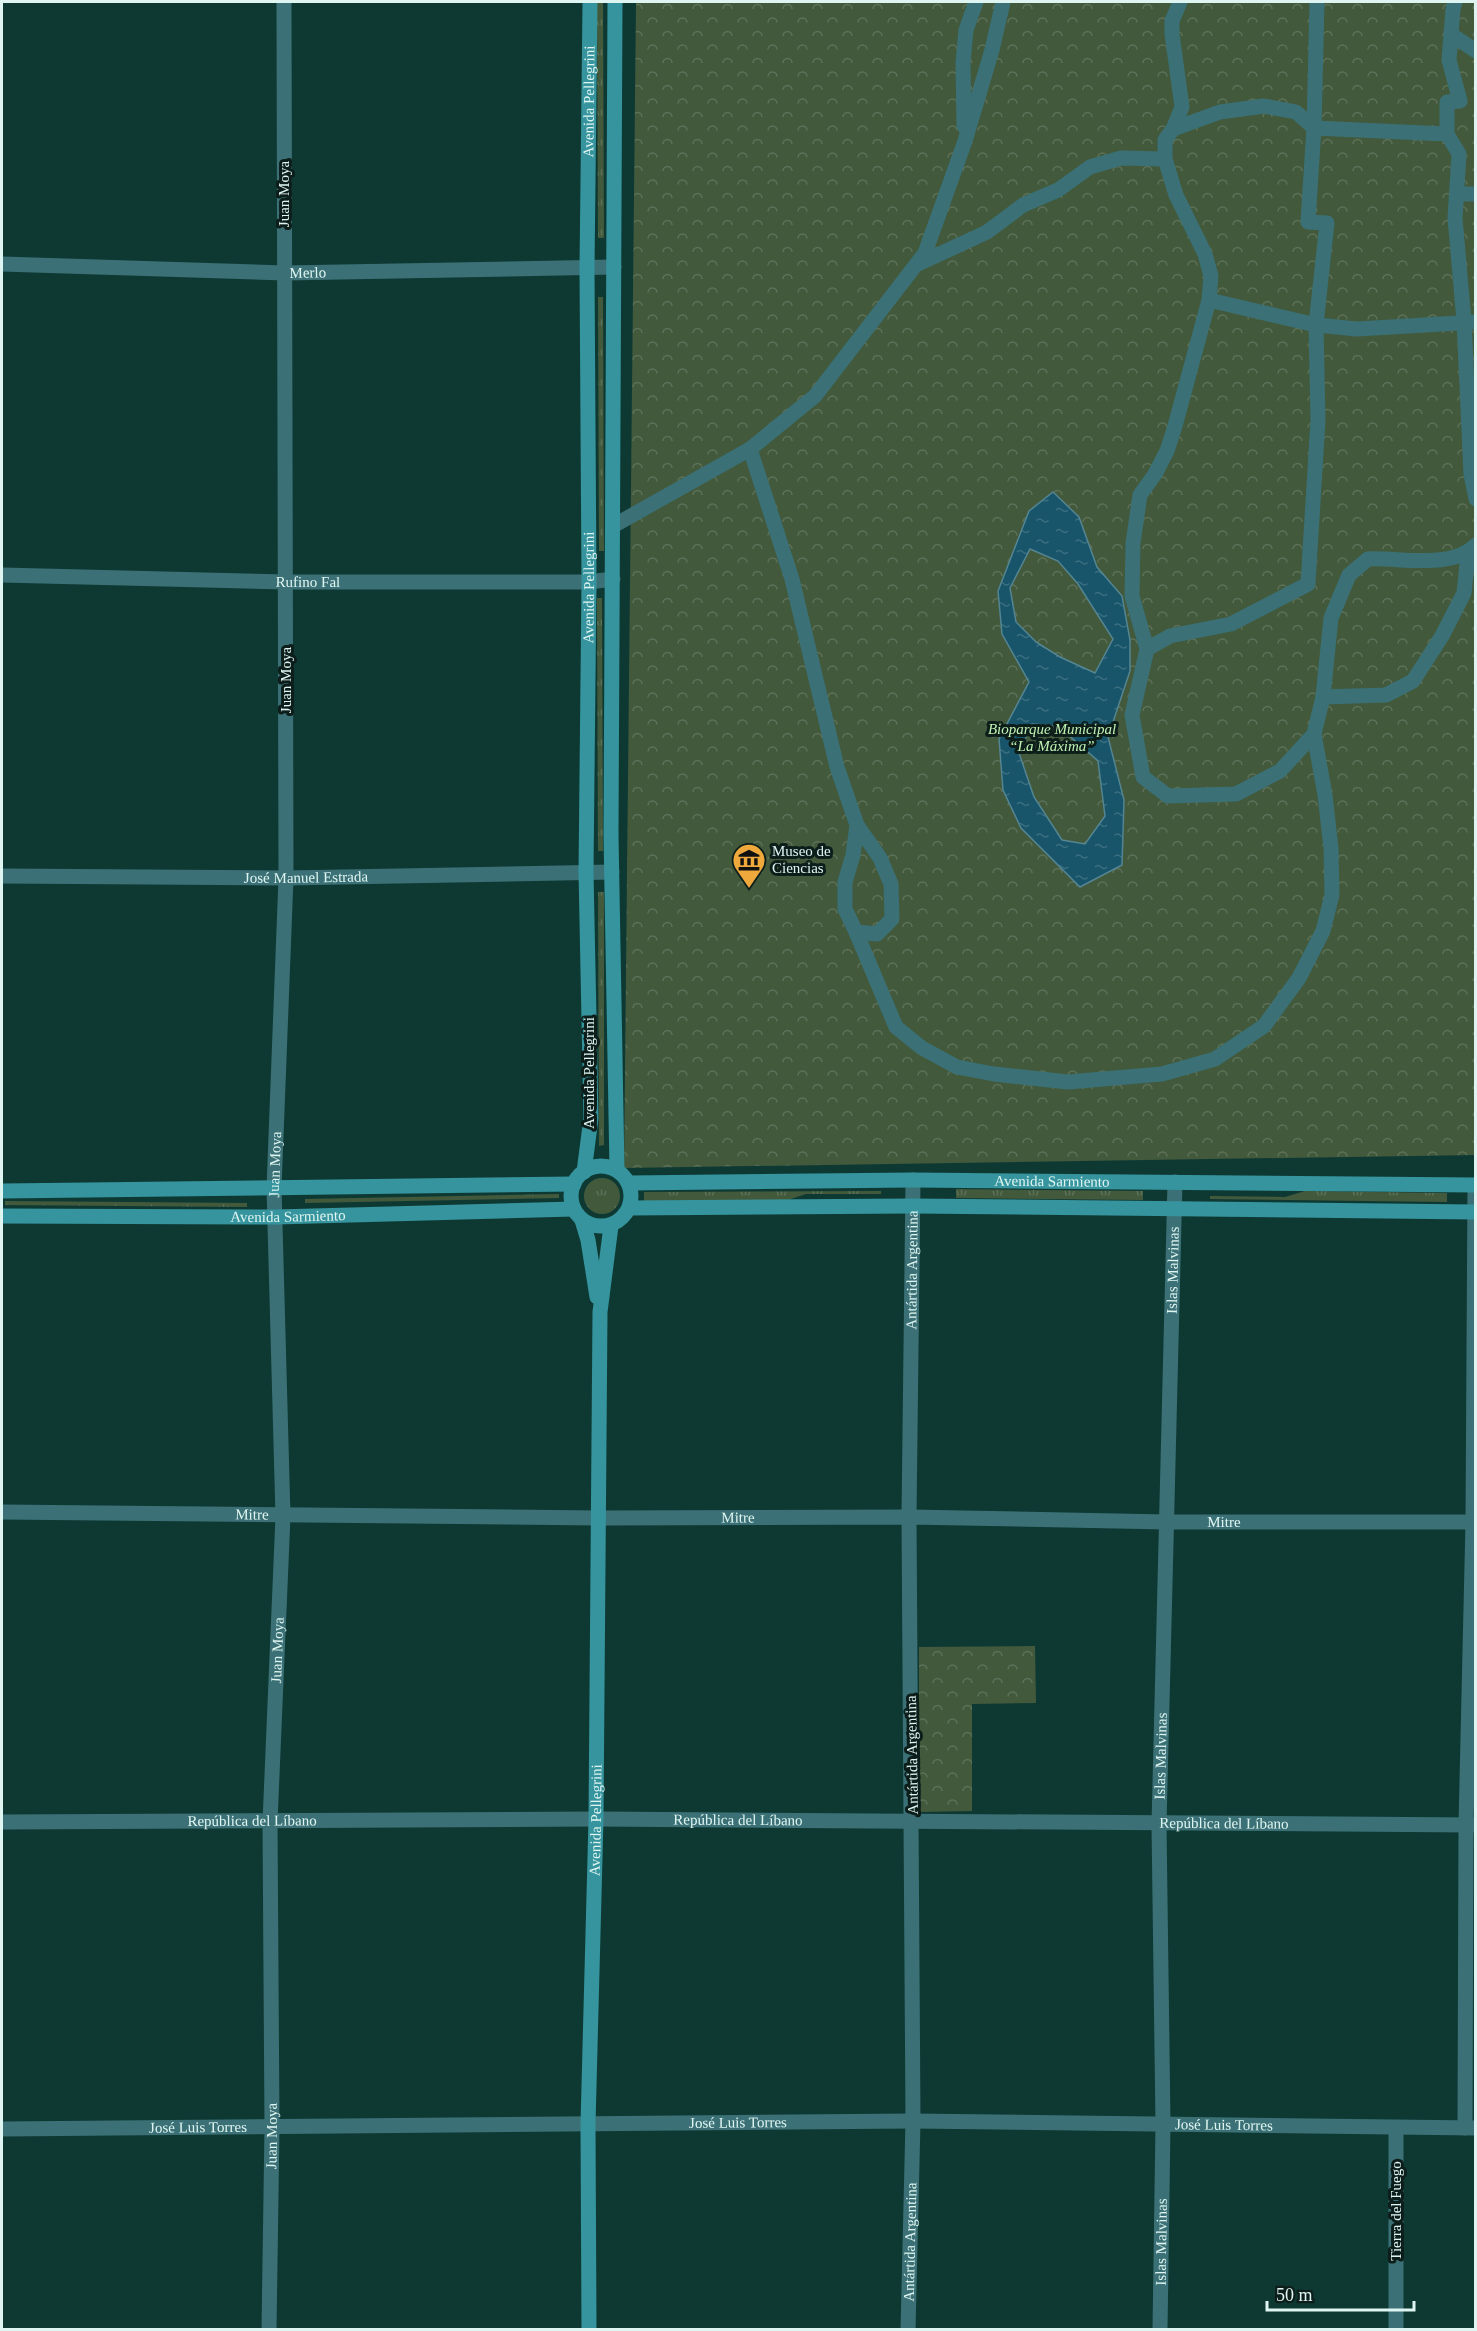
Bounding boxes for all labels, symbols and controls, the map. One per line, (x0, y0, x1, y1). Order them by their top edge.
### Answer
street label: Avenida Pellegrini (580, 46, 598, 158)
street label: Juan Moya (276, 161, 292, 227)
street label: Merlo (289, 264, 326, 281)
street label: Avenida Pellegrini (580, 532, 597, 644)
street label: Rufino Fal (275, 574, 340, 590)
street label: Juan Moya (278, 647, 294, 713)
park label: Bioparque Municipal “La Máxima” (988, 721, 1116, 754)
museum icon: Museo de Ciencias (731, 842, 767, 889)
place label: Museo de Ciencias (772, 843, 831, 876)
street label: José Manuel Estrada (244, 868, 369, 886)
street label: Avenida Pellegrini (581, 1017, 597, 1129)
street label: Juan Moya (266, 1131, 284, 1198)
street label: Avenida Sarmiento (994, 1173, 1110, 1190)
street label: Avenida Sarmiento (230, 1207, 346, 1225)
street label: Antártida Argentina (903, 1210, 921, 1330)
street label: Islas Malvinas (1164, 1226, 1182, 1314)
street label: Mitre (235, 1506, 269, 1523)
street label: Mitre (721, 1509, 755, 1526)
street label: Mitre (1207, 1514, 1241, 1530)
street label: Juan Moya (268, 1616, 287, 1684)
street label: Antártida Argentina (903, 1695, 921, 1815)
street label: Islas Malvinas (1152, 1712, 1170, 1800)
street label: Avenida Pellegrini (587, 1764, 604, 1876)
street label: República del Líbano (187, 1812, 317, 1829)
street label: República del Líbano (673, 1812, 803, 1828)
street label: República del Líbano (1159, 1815, 1289, 1832)
street label: Juan Moya (263, 2103, 280, 2169)
street label: José Luis Torres (689, 2114, 787, 2131)
street label: José Luis Torres (1175, 2116, 1273, 2133)
street label: José Luis Torres (149, 2119, 247, 2136)
street label: Tierra del Fuego (1388, 2161, 1404, 2261)
street label: Antártida Argentina (901, 2182, 920, 2302)
street label: Islas Malvinas (1153, 2198, 1170, 2286)
scale bar (1267, 2274, 1414, 2312)
text: 50 m (1276, 2285, 1313, 2305)

